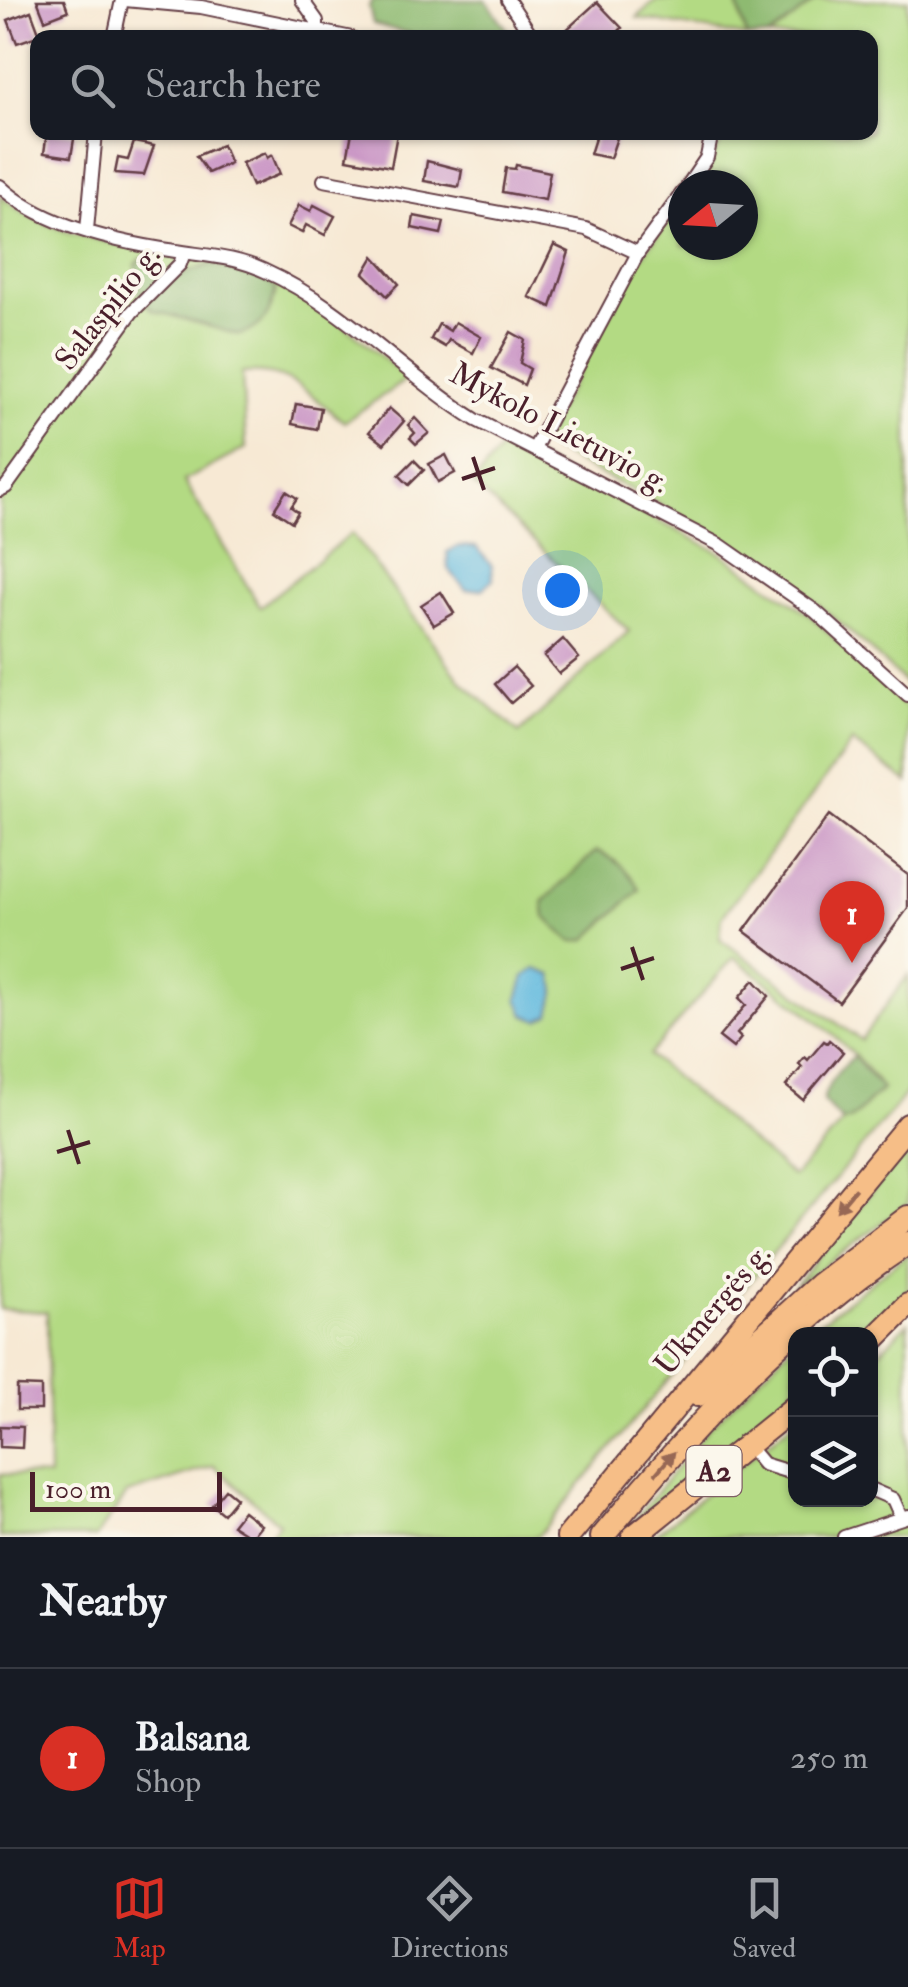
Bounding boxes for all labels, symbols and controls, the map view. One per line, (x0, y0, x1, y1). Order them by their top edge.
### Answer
search box (30, 30, 878, 140)
icon: search (65, 58, 120, 113)
text: Search here (145, 61, 321, 109)
north arrow (668, 170, 758, 260)
street label: Salaspilio g. (46, 237, 169, 378)
street label: Mykolo Lietuvio g. (443, 353, 676, 502)
your location (537, 565, 588, 616)
pin: 1 (820, 880, 884, 963)
one-way arrow (835, 1187, 857, 1212)
street label: Ukmergės g. (646, 1235, 780, 1384)
map controls (788, 1327, 878, 1507)
button: locate (788, 1327, 878, 1417)
button: layers (788, 1417, 878, 1507)
road number: A2 (686, 1446, 742, 1496)
one-way arrow (653, 1450, 675, 1475)
scale bar (30, 1467, 222, 1512)
text: 100 m (45, 1472, 111, 1507)
text: Nearby (40, 1576, 166, 1628)
text: Balsana (135, 1714, 249, 1762)
text: 1 (67, 1738, 78, 1778)
text: 250 m (790, 1738, 868, 1778)
text: Shop (135, 1762, 201, 1802)
tab: Map (112, 1871, 167, 1966)
tab: Directions (391, 1871, 508, 1966)
tab: Saved (732, 1871, 796, 1966)

